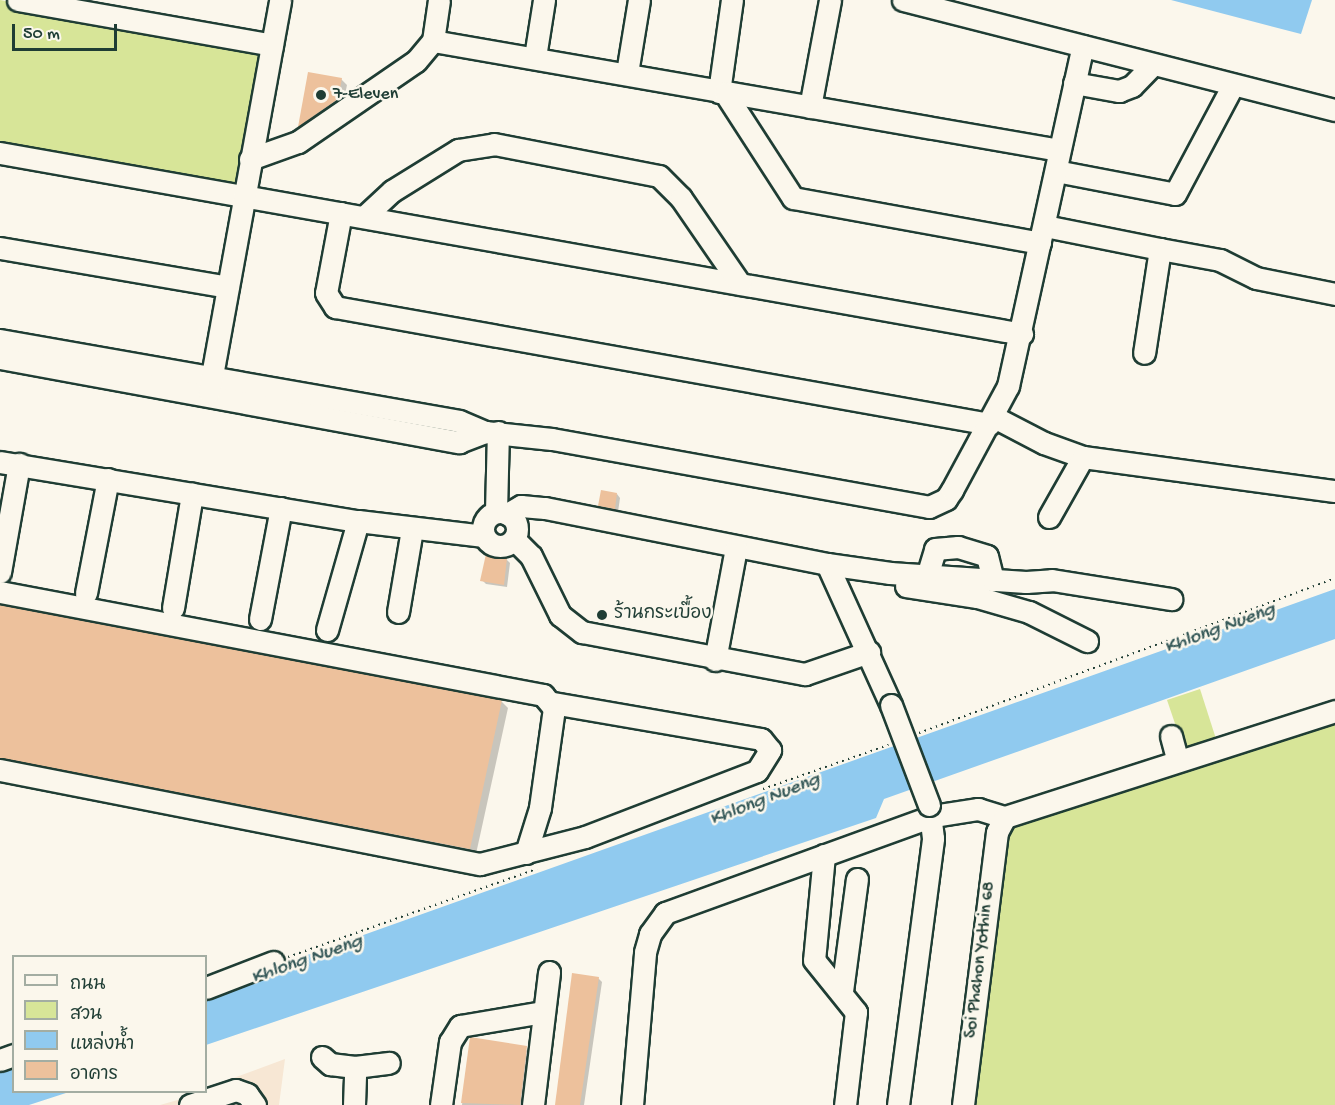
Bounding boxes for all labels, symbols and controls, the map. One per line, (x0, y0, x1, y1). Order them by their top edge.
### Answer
scale bar (15, 12, 120, 50)
text: 50 m (23, 24, 60, 45)
place label: 7-Eleven (333, 84, 398, 106)
marker: 7-Eleven (314, 88, 328, 102)
water label: Khlong Nueng (1161, 598, 1279, 660)
place label: ร้านกระเบื้อง (614, 604, 712, 626)
marker: ร้านกระเบื้อง (595, 608, 609, 622)
water label: Khlong Nueng (707, 768, 823, 832)
street label: Soi Phahon Yothin 68 (961, 880, 1001, 1040)
water label: Khlong Nueng (248, 930, 366, 990)
legend (12, 955, 207, 1093)
text: ถนน (70, 975, 105, 996)
text: สวน (70, 1005, 102, 1026)
text: แหล่งน้ำ (70, 1035, 134, 1056)
text: อาคาร (70, 1065, 118, 1086)

